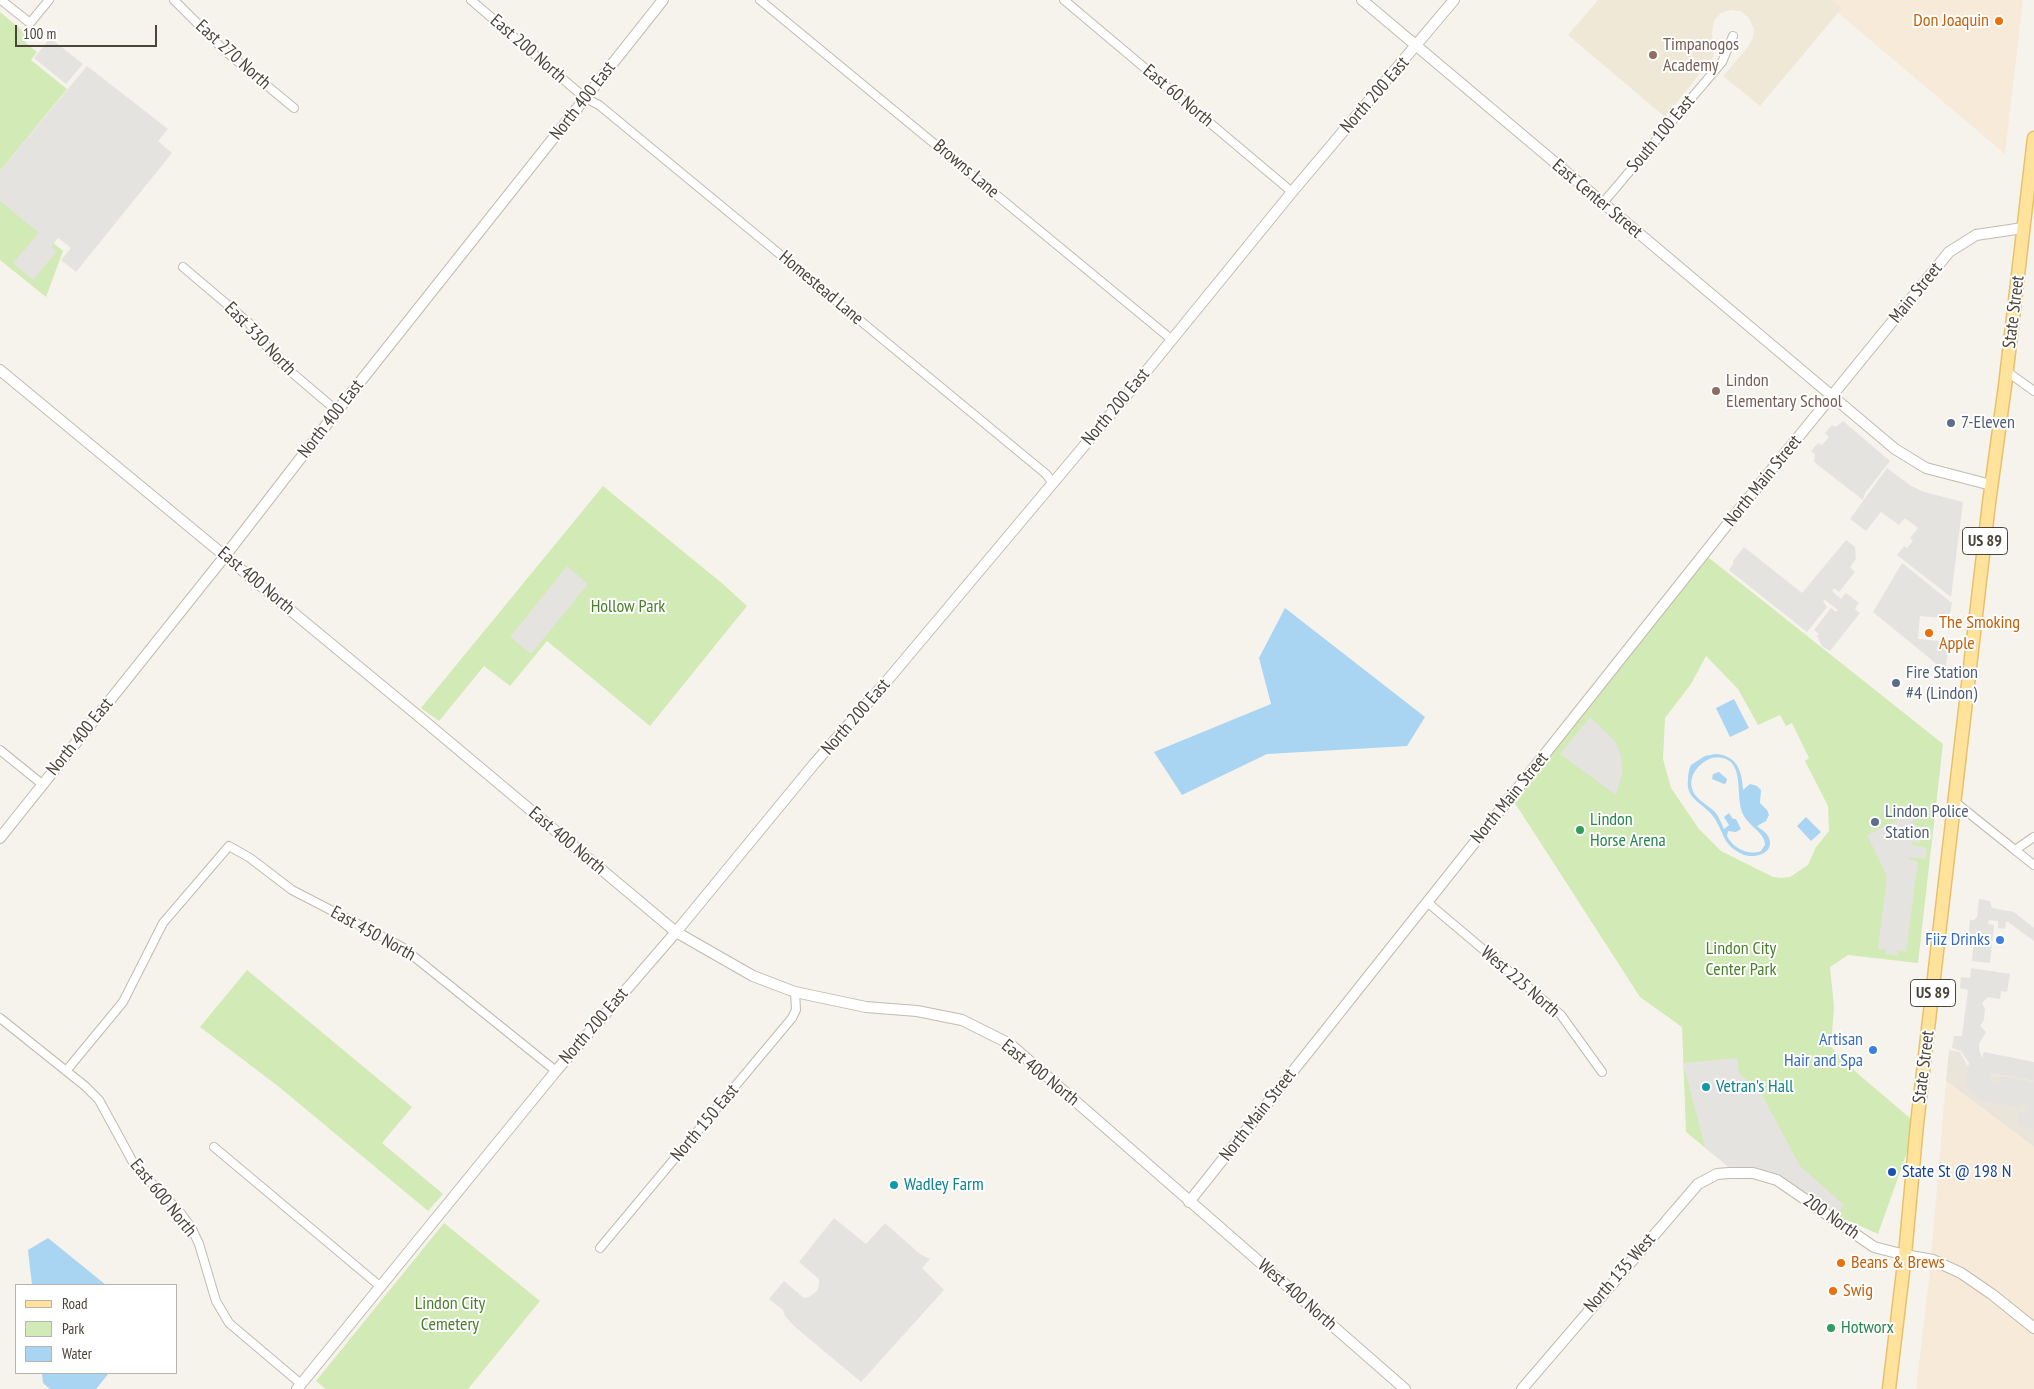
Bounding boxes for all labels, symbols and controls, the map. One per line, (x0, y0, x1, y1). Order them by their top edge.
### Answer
street label: East 200 North (486, 10, 570, 88)
place label: Don Joaquin (1913, 10, 1989, 32)
scale bar (18, 15, 160, 47)
marker: Don Joaquin (1993, 15, 2005, 27)
street label: East 270 North (191, 16, 275, 94)
text: 100 m (23, 24, 56, 43)
place label: Timpanogos Academy (1663, 34, 1739, 76)
marker: Timpanogos Academy (1647, 49, 1659, 61)
street label: North 200 East (1336, 53, 1414, 137)
street label: North 400 East (546, 57, 620, 145)
street label: East 60 North (1138, 60, 1218, 132)
street label: South 100 East (1622, 91, 1700, 177)
street label: Browns Lane (929, 135, 1003, 203)
street label: East Center Street (1548, 155, 1646, 243)
street label: Homestead Lane (774, 246, 868, 330)
street label: Main Street (1885, 258, 1947, 328)
street label: State Street (1999, 274, 2029, 350)
street label: East 330 North (220, 298, 300, 380)
street label: North 200 East (1078, 364, 1154, 450)
place label: Lindon Elementary School (1726, 370, 1842, 412)
street label: North 400 East (294, 375, 368, 463)
marker: Lindon Elementary School (1710, 385, 1722, 397)
place label: 7-Eleven (1961, 412, 2015, 434)
marker: 7-Eleven (1945, 417, 1957, 429)
street label: North Main Street (1720, 431, 1806, 531)
road number: US 89 (1962, 528, 2008, 554)
street label: East 400 North (213, 543, 299, 619)
park label: Hollow Park (591, 596, 665, 618)
place label: The Smoking Apple (1939, 612, 2020, 654)
marker: The Smoking Apple (1923, 627, 1935, 639)
place label: Fire Station #4 (Lindon) (1906, 662, 1978, 704)
street label: North 200 East (817, 675, 895, 759)
marker: Fire Station #4 (Lindon) (1890, 677, 1902, 689)
street label: North 400 East (42, 694, 118, 780)
street label: North Main Street (1467, 748, 1553, 848)
place label: Lindon Police Station (1885, 801, 1969, 844)
street label: East 400 North (524, 803, 610, 879)
place label: Lindon Horse Arena (1590, 809, 1666, 852)
marker: Lindon Police Station (1869, 816, 1881, 828)
marker: Lindon Horse Arena (1574, 824, 1586, 836)
street label: East 450 North (327, 902, 419, 966)
place label: Fiiz Drinks (1925, 929, 1990, 951)
marker: Fiiz Drinks (1994, 934, 2006, 946)
park label: Lindon City Center Park (1706, 938, 1776, 981)
street label: West 225 North (1476, 942, 1564, 1022)
road number: US 89 (1910, 980, 1956, 1006)
street label: North 200 East (555, 984, 633, 1068)
place label: Artisan Hair and Spa (1784, 1029, 1863, 1072)
street label: State Street (1909, 1029, 1939, 1105)
street label: East 400 North (997, 1035, 1083, 1111)
marker: Artisan Hair and Spa (1867, 1044, 1879, 1056)
street label: North Main Street (1215, 1065, 1301, 1165)
place label: Vetran's Hall (1716, 1076, 1793, 1098)
street label: North 150 East (667, 1080, 743, 1166)
marker: Vetran's Hall (1700, 1081, 1712, 1093)
street label: East 600 North (125, 1155, 201, 1241)
place label: State St @ 198 N (1902, 1161, 2011, 1183)
marker: State St @ 198 N (1886, 1166, 1898, 1178)
place label: Wadley Farm (904, 1174, 984, 1196)
marker: Wadley Farm (888, 1179, 900, 1191)
street label: 200 North (1799, 1190, 1863, 1244)
street label: North 135 West (1580, 1229, 1660, 1317)
place label: Beans & Brews (1851, 1252, 1945, 1274)
street label: West 400 North (1253, 1255, 1341, 1335)
marker: Beans & Brews (1835, 1257, 1847, 1269)
place label: Swig (1843, 1280, 1873, 1302)
legend (15, 1284, 178, 1374)
marker: Swig (1827, 1285, 1839, 1297)
park label: Lindon City Cemetery (415, 1293, 485, 1336)
text: Road (62, 1294, 88, 1313)
place label: Hotworx (1841, 1317, 1894, 1339)
text: Park (62, 1319, 84, 1338)
marker: Hotworx (1825, 1322, 1837, 1334)
text: Water (62, 1344, 92, 1363)

